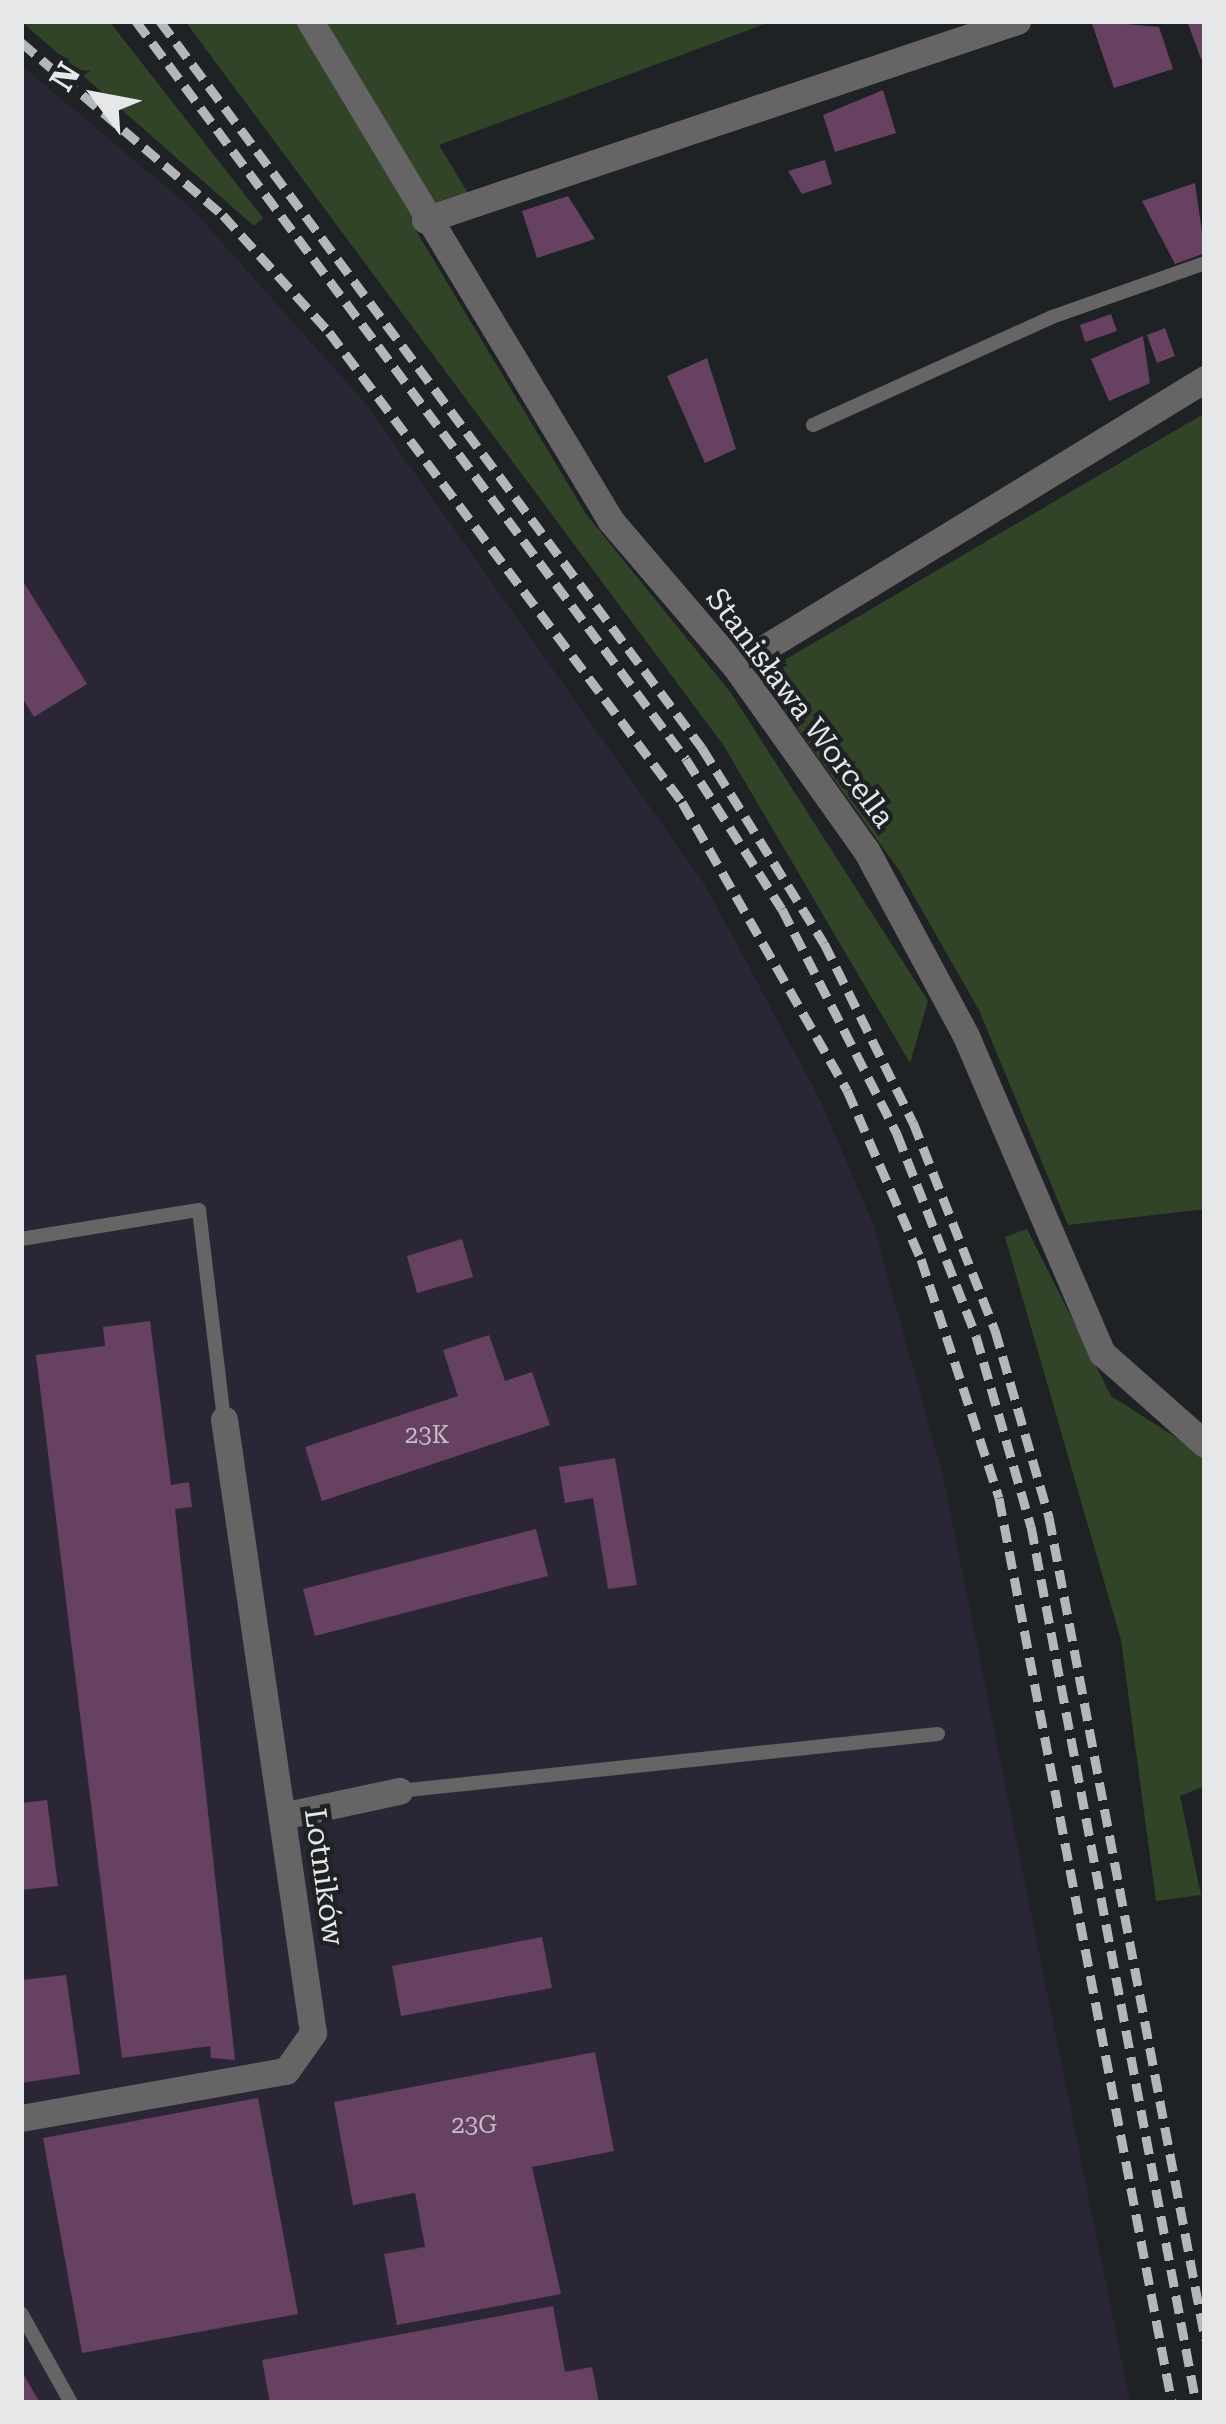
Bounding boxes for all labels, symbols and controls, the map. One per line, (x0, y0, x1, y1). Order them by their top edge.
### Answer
north arrow (36, 36, 156, 156)
text: N (42, 56, 88, 98)
street label: Stanisława Worcella (698, 581, 902, 835)
house number: 23K (405, 1422, 449, 1450)
street label: Lotników (297, 1806, 351, 1948)
house number: 23G (451, 2112, 497, 2140)

